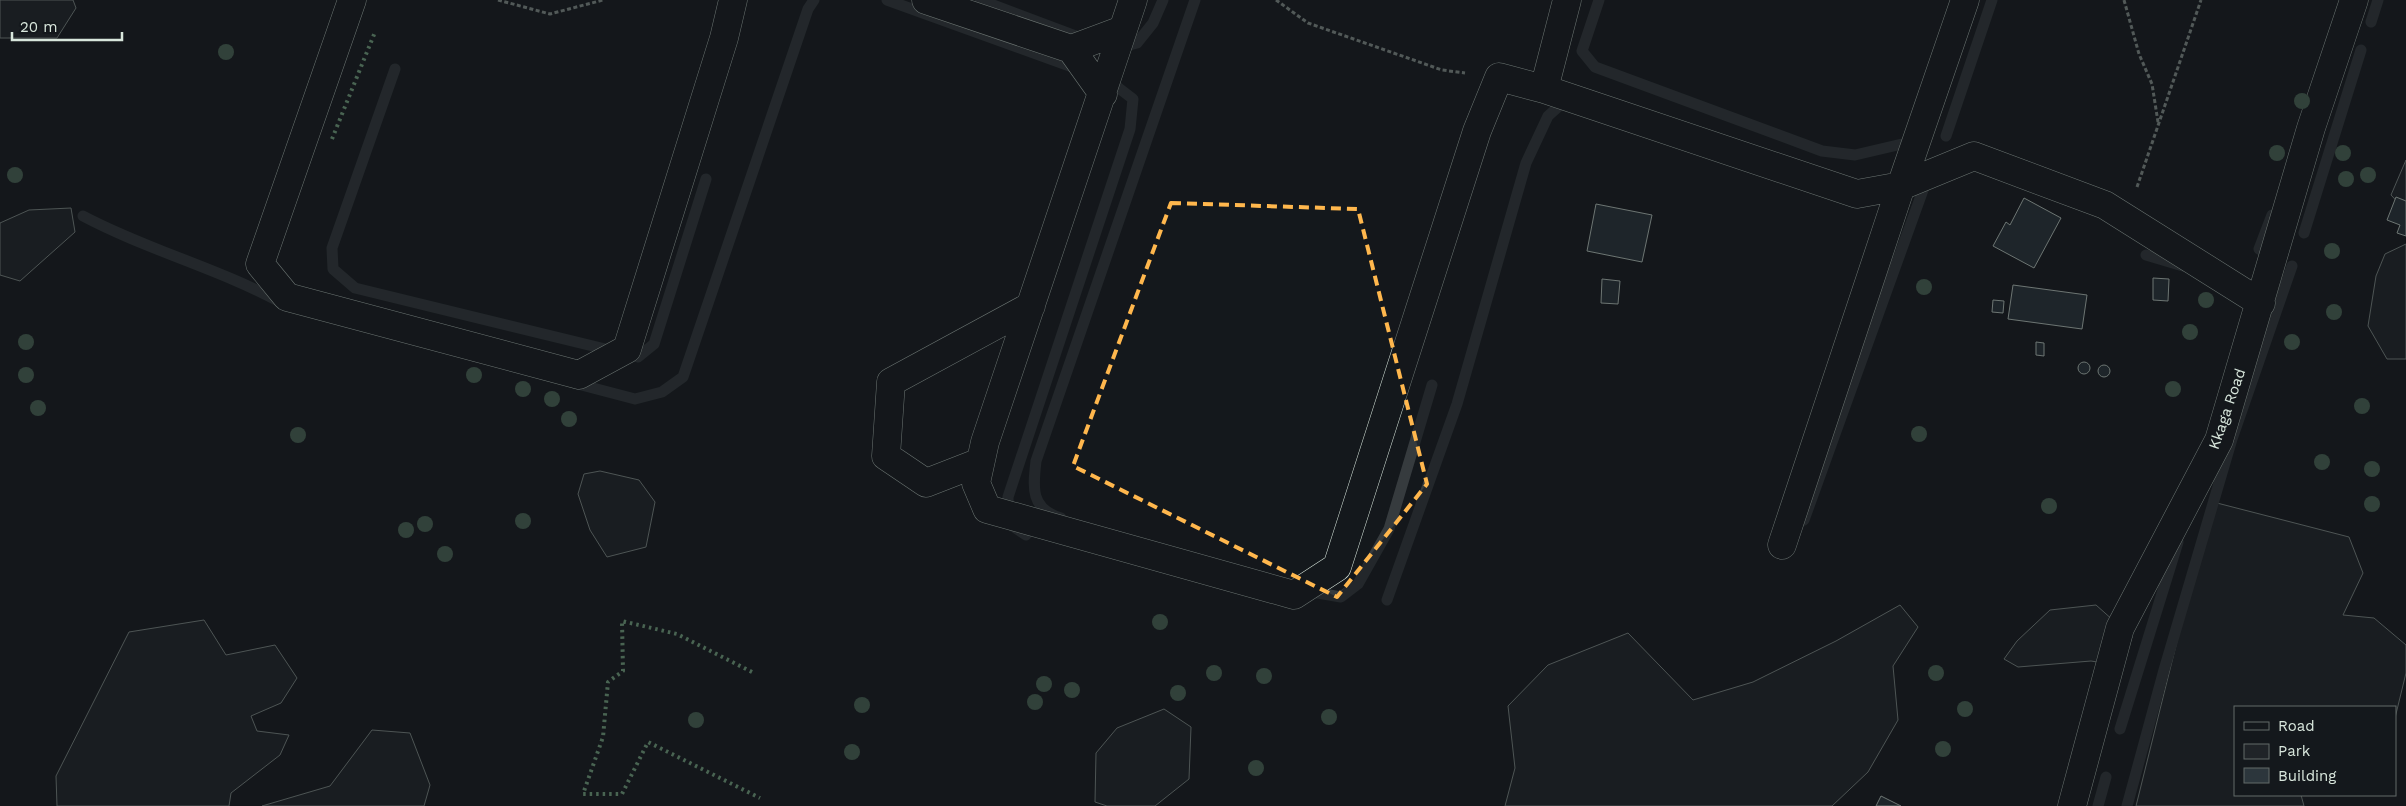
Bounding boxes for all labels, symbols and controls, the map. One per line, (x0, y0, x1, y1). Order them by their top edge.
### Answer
scale bar (12, 10, 122, 42)
text: 20 m (20, 18, 58, 36)
street label: Kkaga Road (2205, 366, 2249, 452)
legend (2234, 706, 2396, 796)
text: Road (2278, 717, 2315, 735)
text: Park (2278, 742, 2311, 760)
text: Building (2278, 767, 2336, 785)

